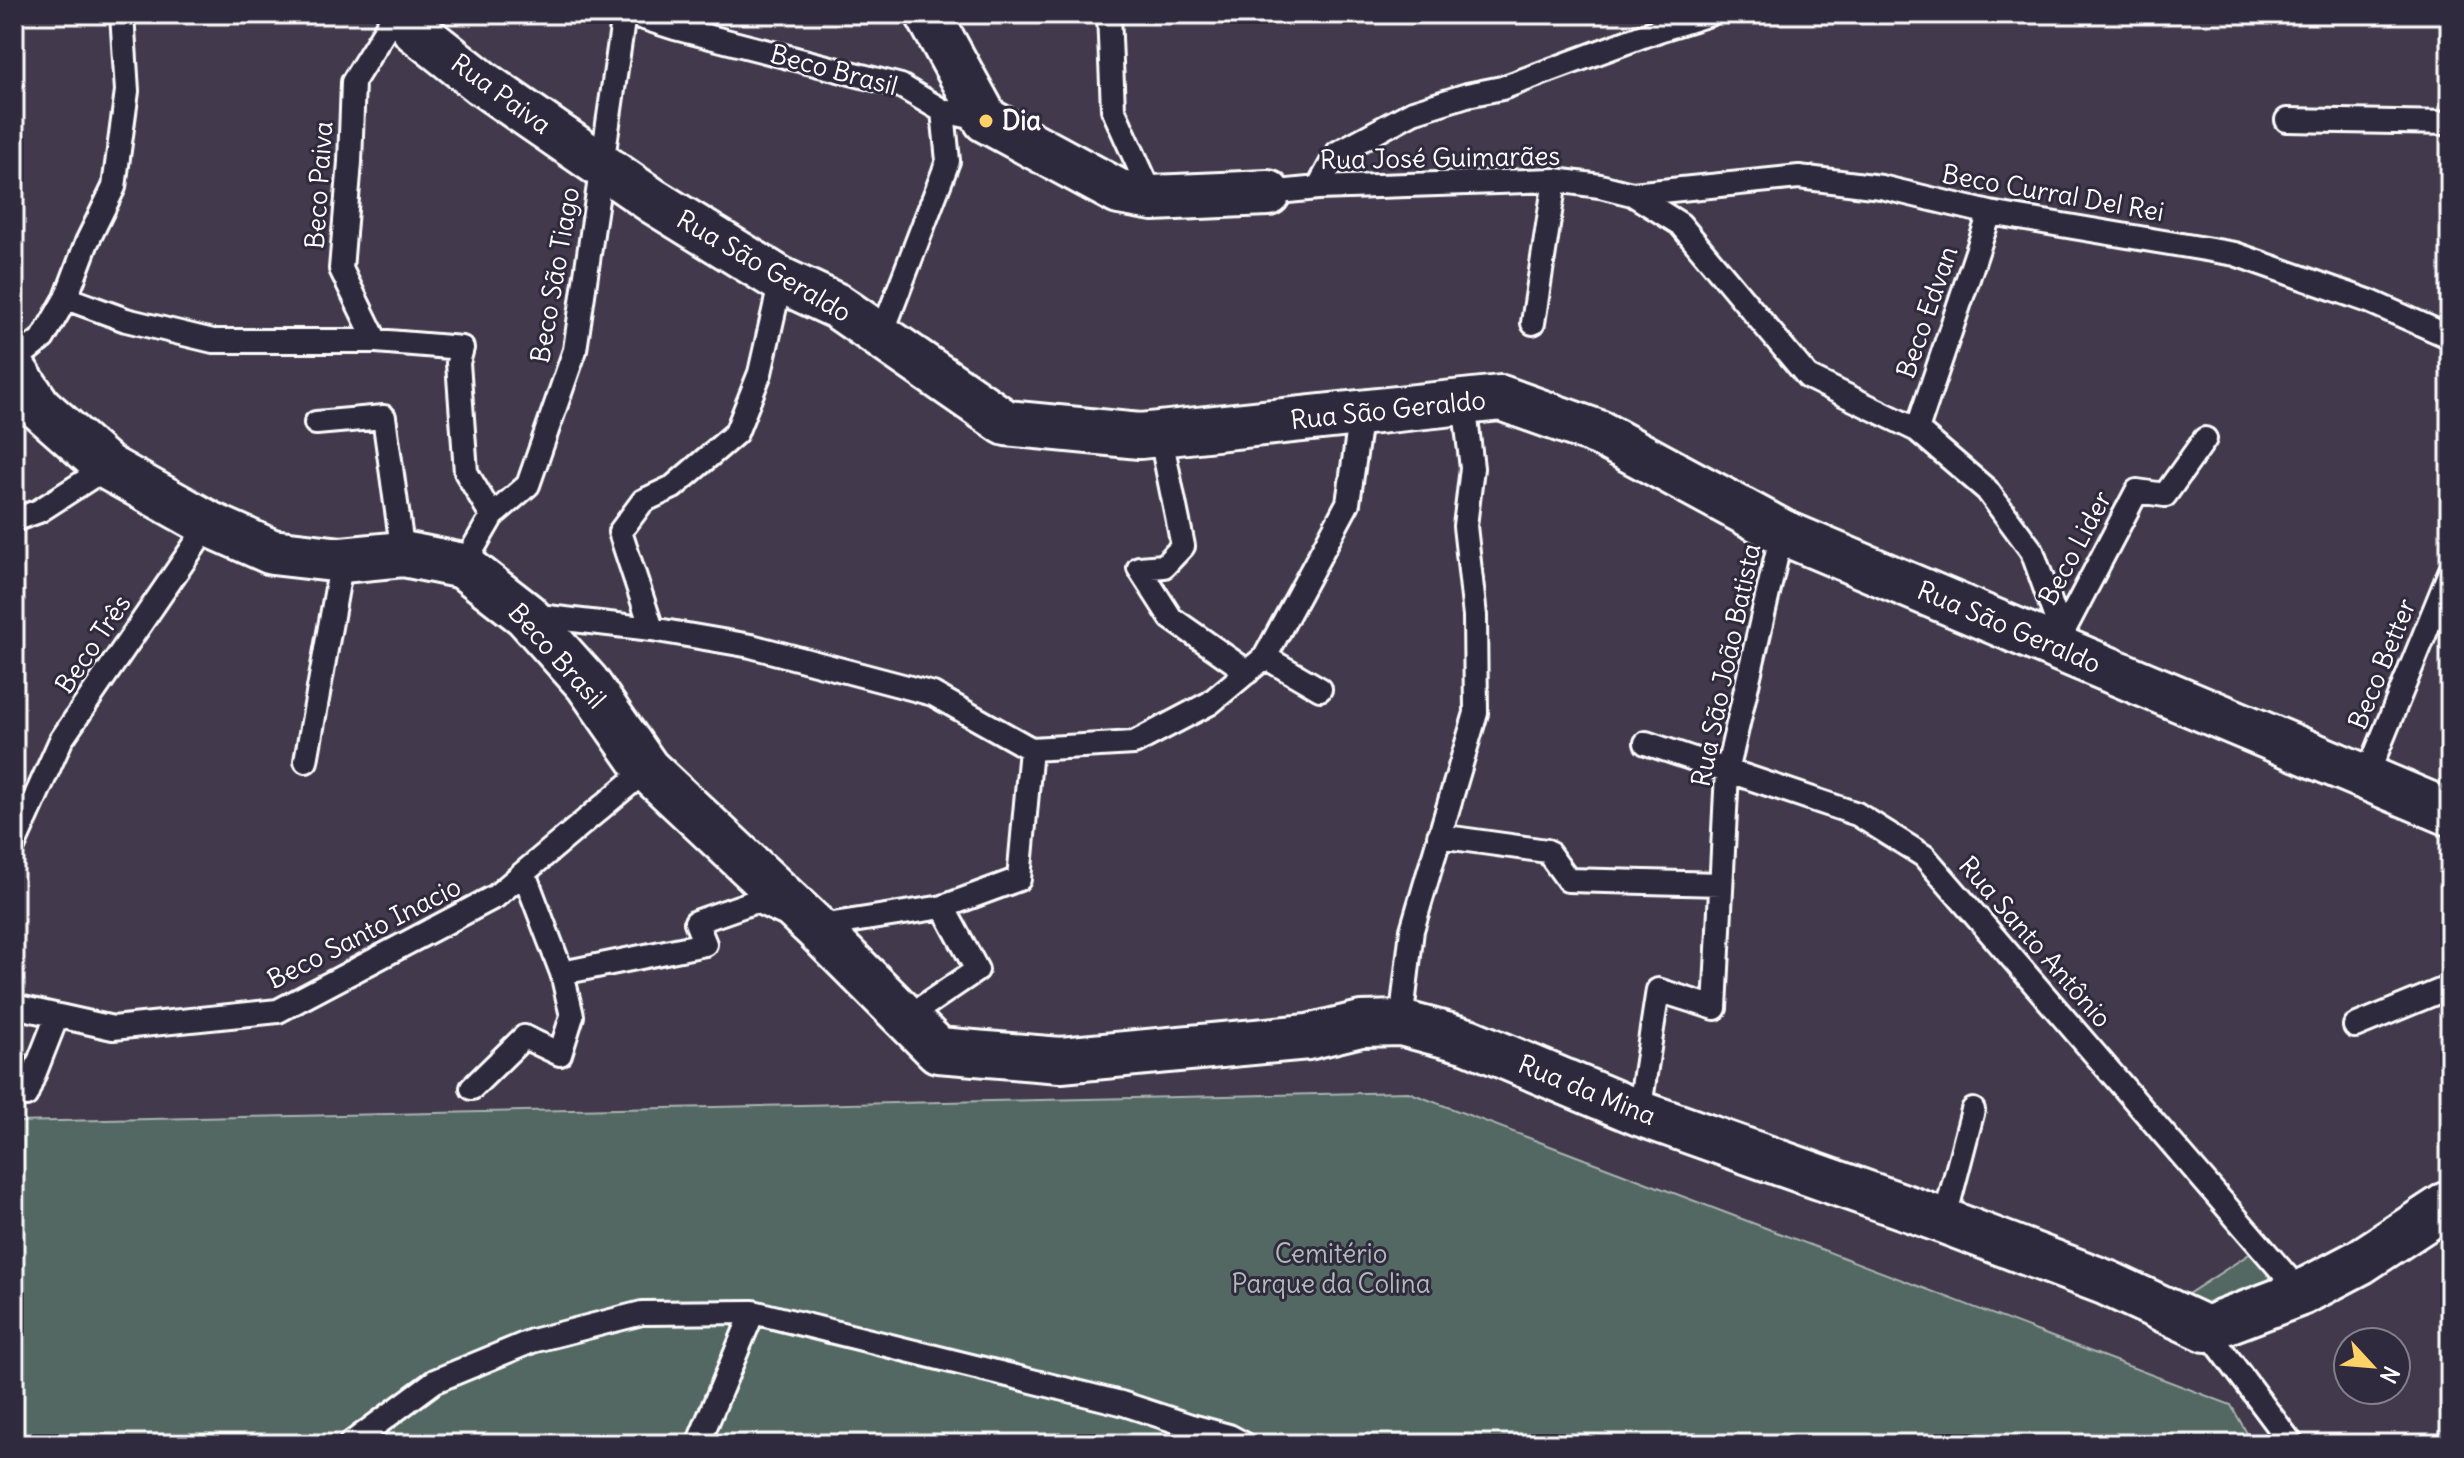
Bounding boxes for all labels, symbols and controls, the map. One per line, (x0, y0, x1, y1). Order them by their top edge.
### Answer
street label: Beco Brasil (767, 37, 901, 102)
street label: Rua Paiva (445, 46, 558, 141)
place label: Dia (1002, 104, 1041, 137)
marker: Dia (977, 112, 995, 130)
street label: Beco Paiva (298, 120, 339, 250)
street label: Rua José Guimarães (1319, 139, 1561, 176)
street label: Beco Curral Del Rei (1940, 157, 2167, 228)
street label: Beco São Tiago (523, 184, 586, 365)
street label: Rua São Geraldo (671, 202, 857, 329)
street label: Beco Edvan (1889, 241, 1964, 382)
street label: Rua São Geraldo (1289, 383, 1487, 436)
street label: Beco Lider (2031, 485, 2119, 611)
street label: Rua São João Batista (1684, 540, 1767, 789)
street label: Rua São Geraldo (1912, 573, 2106, 680)
street label: Beco Três (47, 588, 138, 700)
street label: Beco Better (2340, 593, 2423, 734)
street label: Beco Brasil (501, 596, 613, 715)
street label: Rua Santo Antônio (1952, 849, 2119, 1034)
street label: Beco Santo Inacio (261, 869, 466, 996)
street label: Rua da Mina (1514, 1047, 1661, 1132)
park label: Cemitério Parque da Colina (1231, 1237, 1431, 1300)
north arrow (2332, 1326, 2412, 1406)
text: N (2374, 1362, 2406, 1388)

